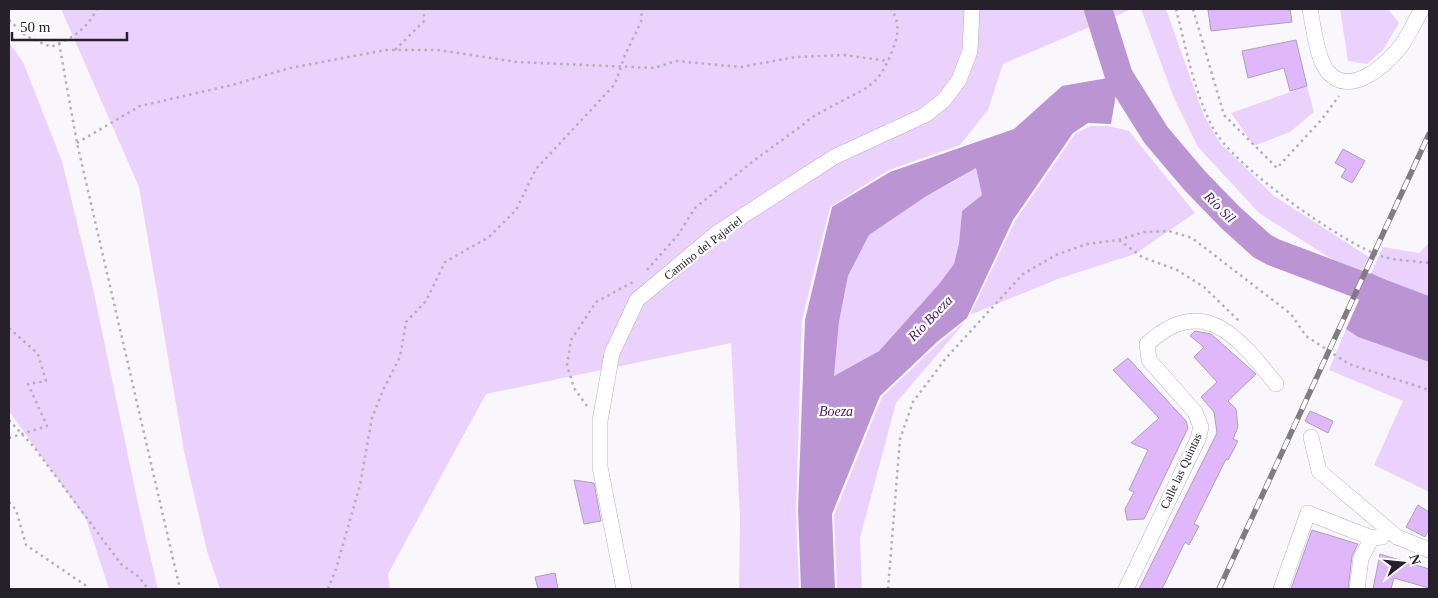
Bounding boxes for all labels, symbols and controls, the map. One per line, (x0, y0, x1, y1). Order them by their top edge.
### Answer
scale bar (12, 10, 128, 42)
text: 50 m (20, 19, 51, 35)
water label: Río Sil (1200, 188, 1238, 226)
street label: Camino del Pajariel (661, 213, 745, 283)
water label: Río Boeza (904, 293, 956, 345)
water label: Boeza (819, 404, 853, 419)
street label: Calle las Quintas (1157, 431, 1205, 511)
north arrow (1378, 538, 1428, 588)
text: N (1406, 553, 1424, 566)

